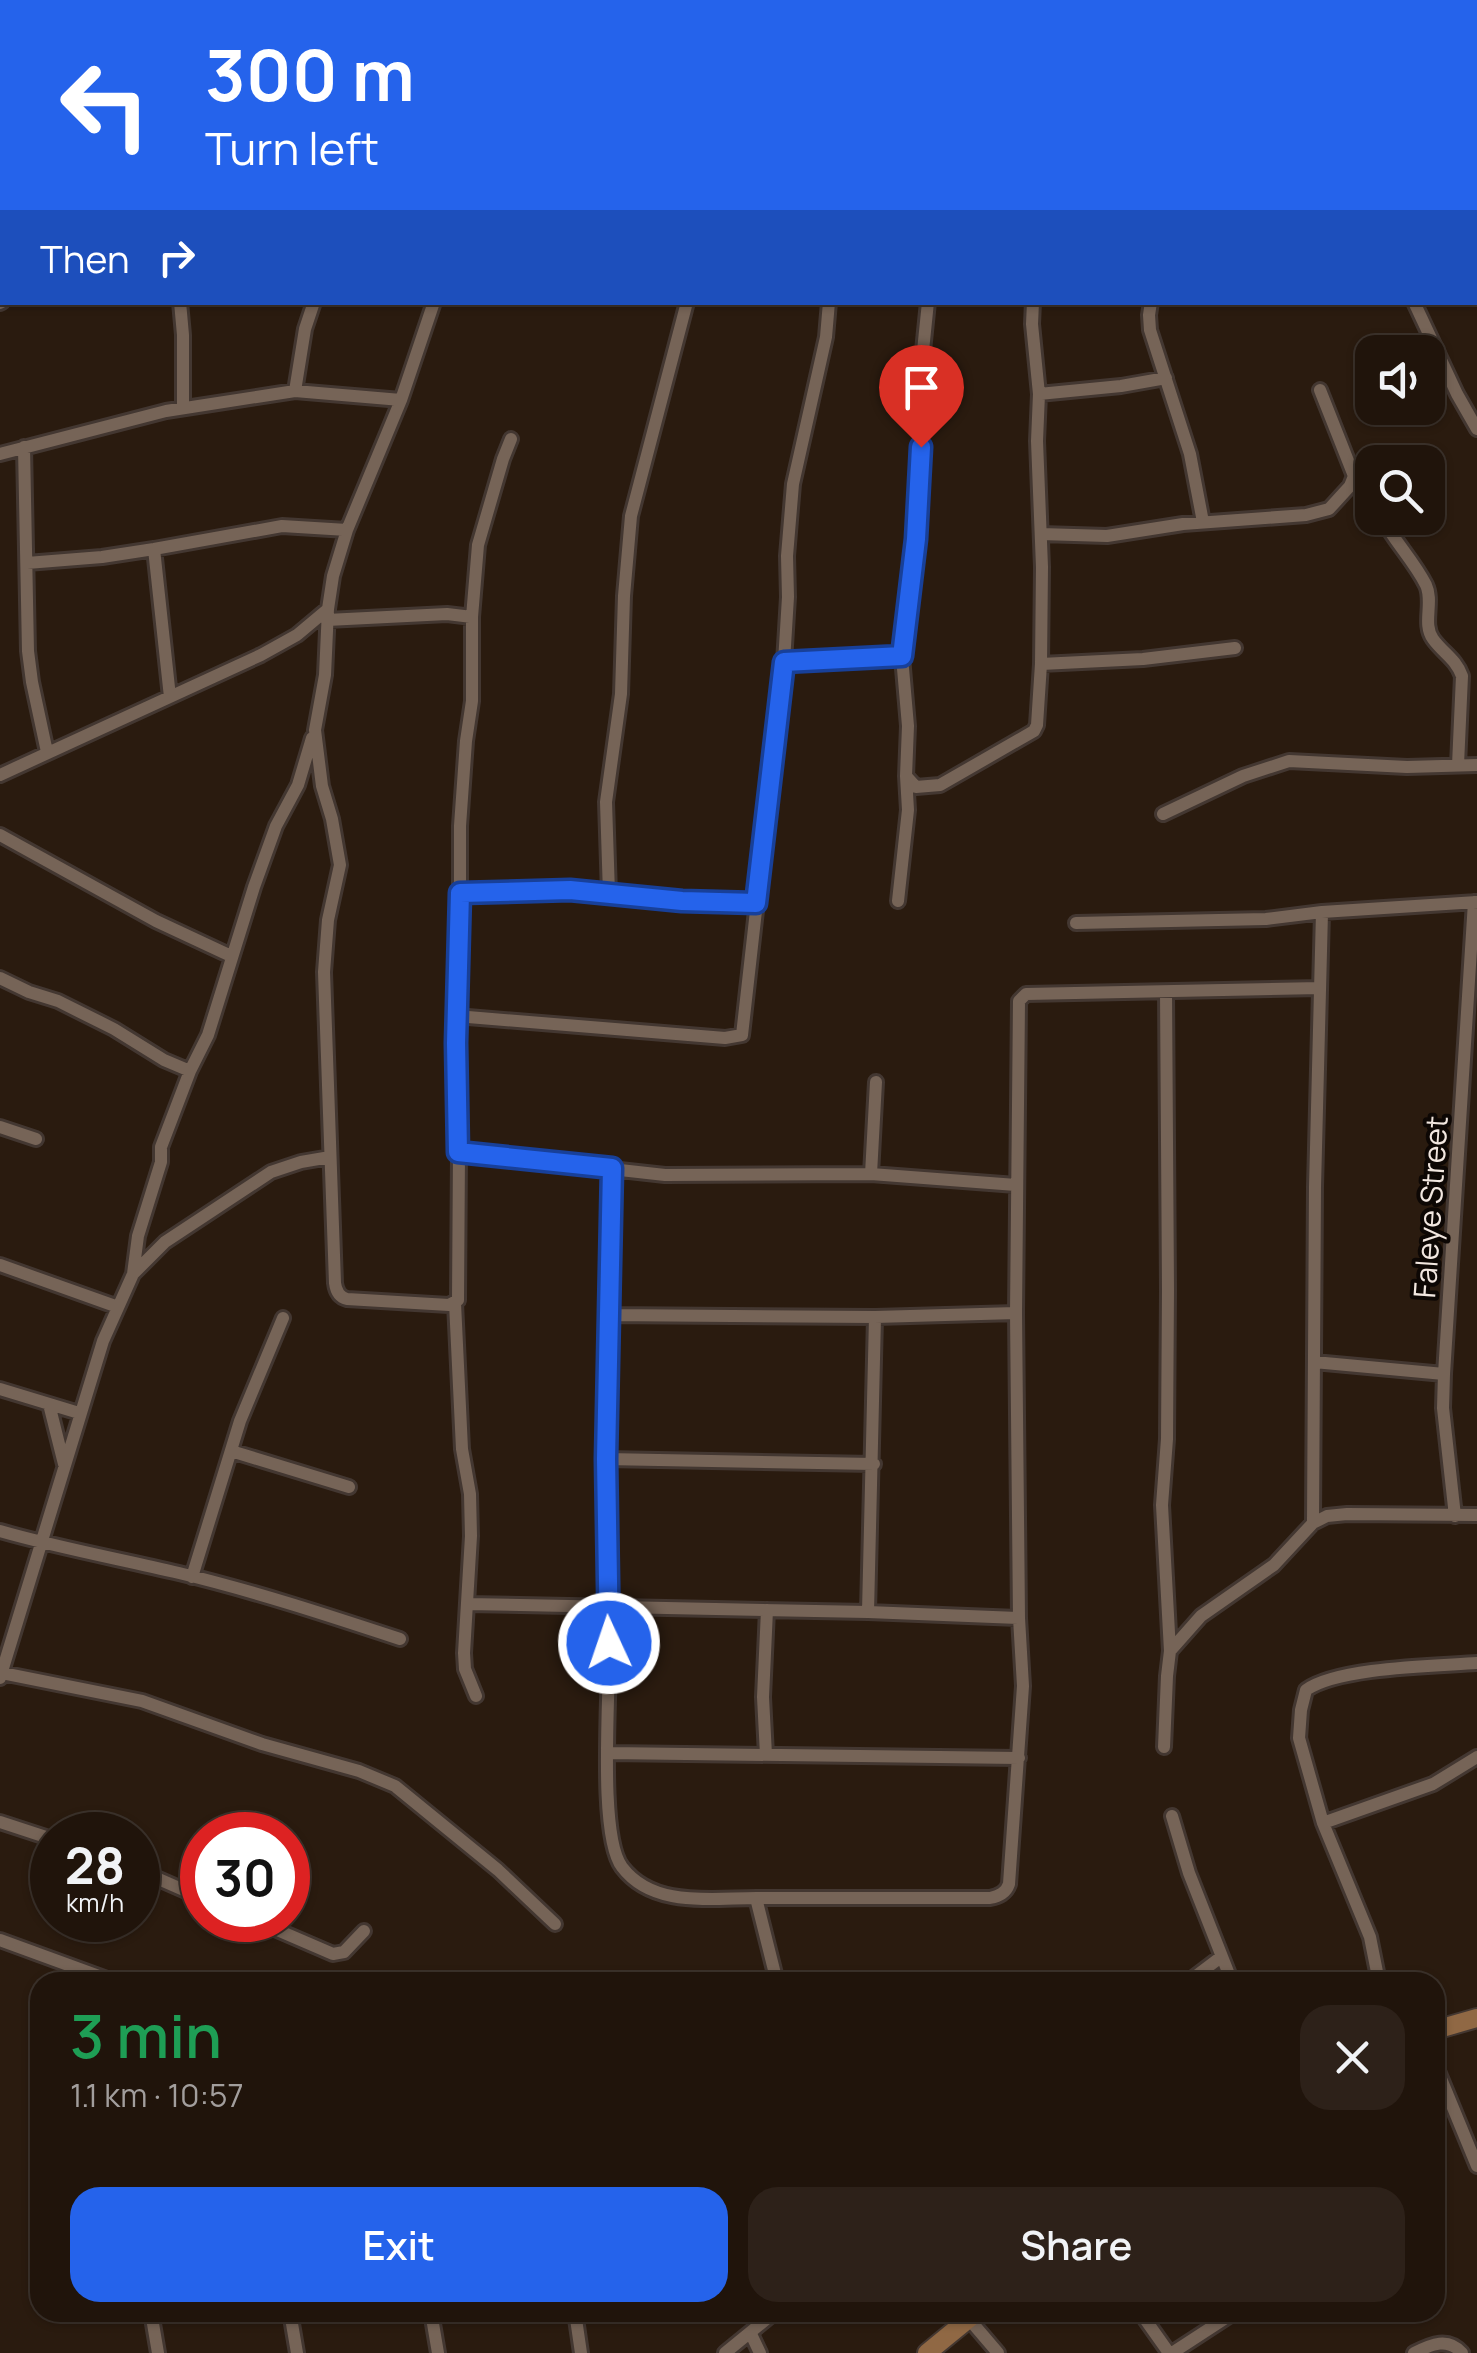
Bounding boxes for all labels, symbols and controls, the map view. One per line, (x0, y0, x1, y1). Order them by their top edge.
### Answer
text: 300 m (205, 26, 415, 122)
icon: left (40, 40, 170, 170)
text: Turn left (205, 117, 379, 179)
icon: right (149, 230, 204, 285)
text: Then (40, 232, 129, 284)
map controls (1355, 335, 1445, 535)
button: sound (1355, 335, 1445, 425)
pin (879, 345, 964, 448)
icon: arrive (894, 360, 949, 415)
button: search (1355, 445, 1445, 535)
street label: Faleye Street (1403, 1115, 1457, 1299)
position arrow (557, 1591, 661, 1695)
speed limit sign: 30 (180, 1812, 310, 1942)
text: 28 (65, 1831, 125, 1899)
text: km/h (66, 1885, 124, 1920)
text: 3 min (70, 1994, 222, 2076)
button: close (1300, 2005, 1405, 2110)
text: 1.1 km · 10:57 (70, 2073, 244, 2117)
button: Exit (70, 2187, 728, 2302)
button: Share (748, 2187, 1405, 2302)

